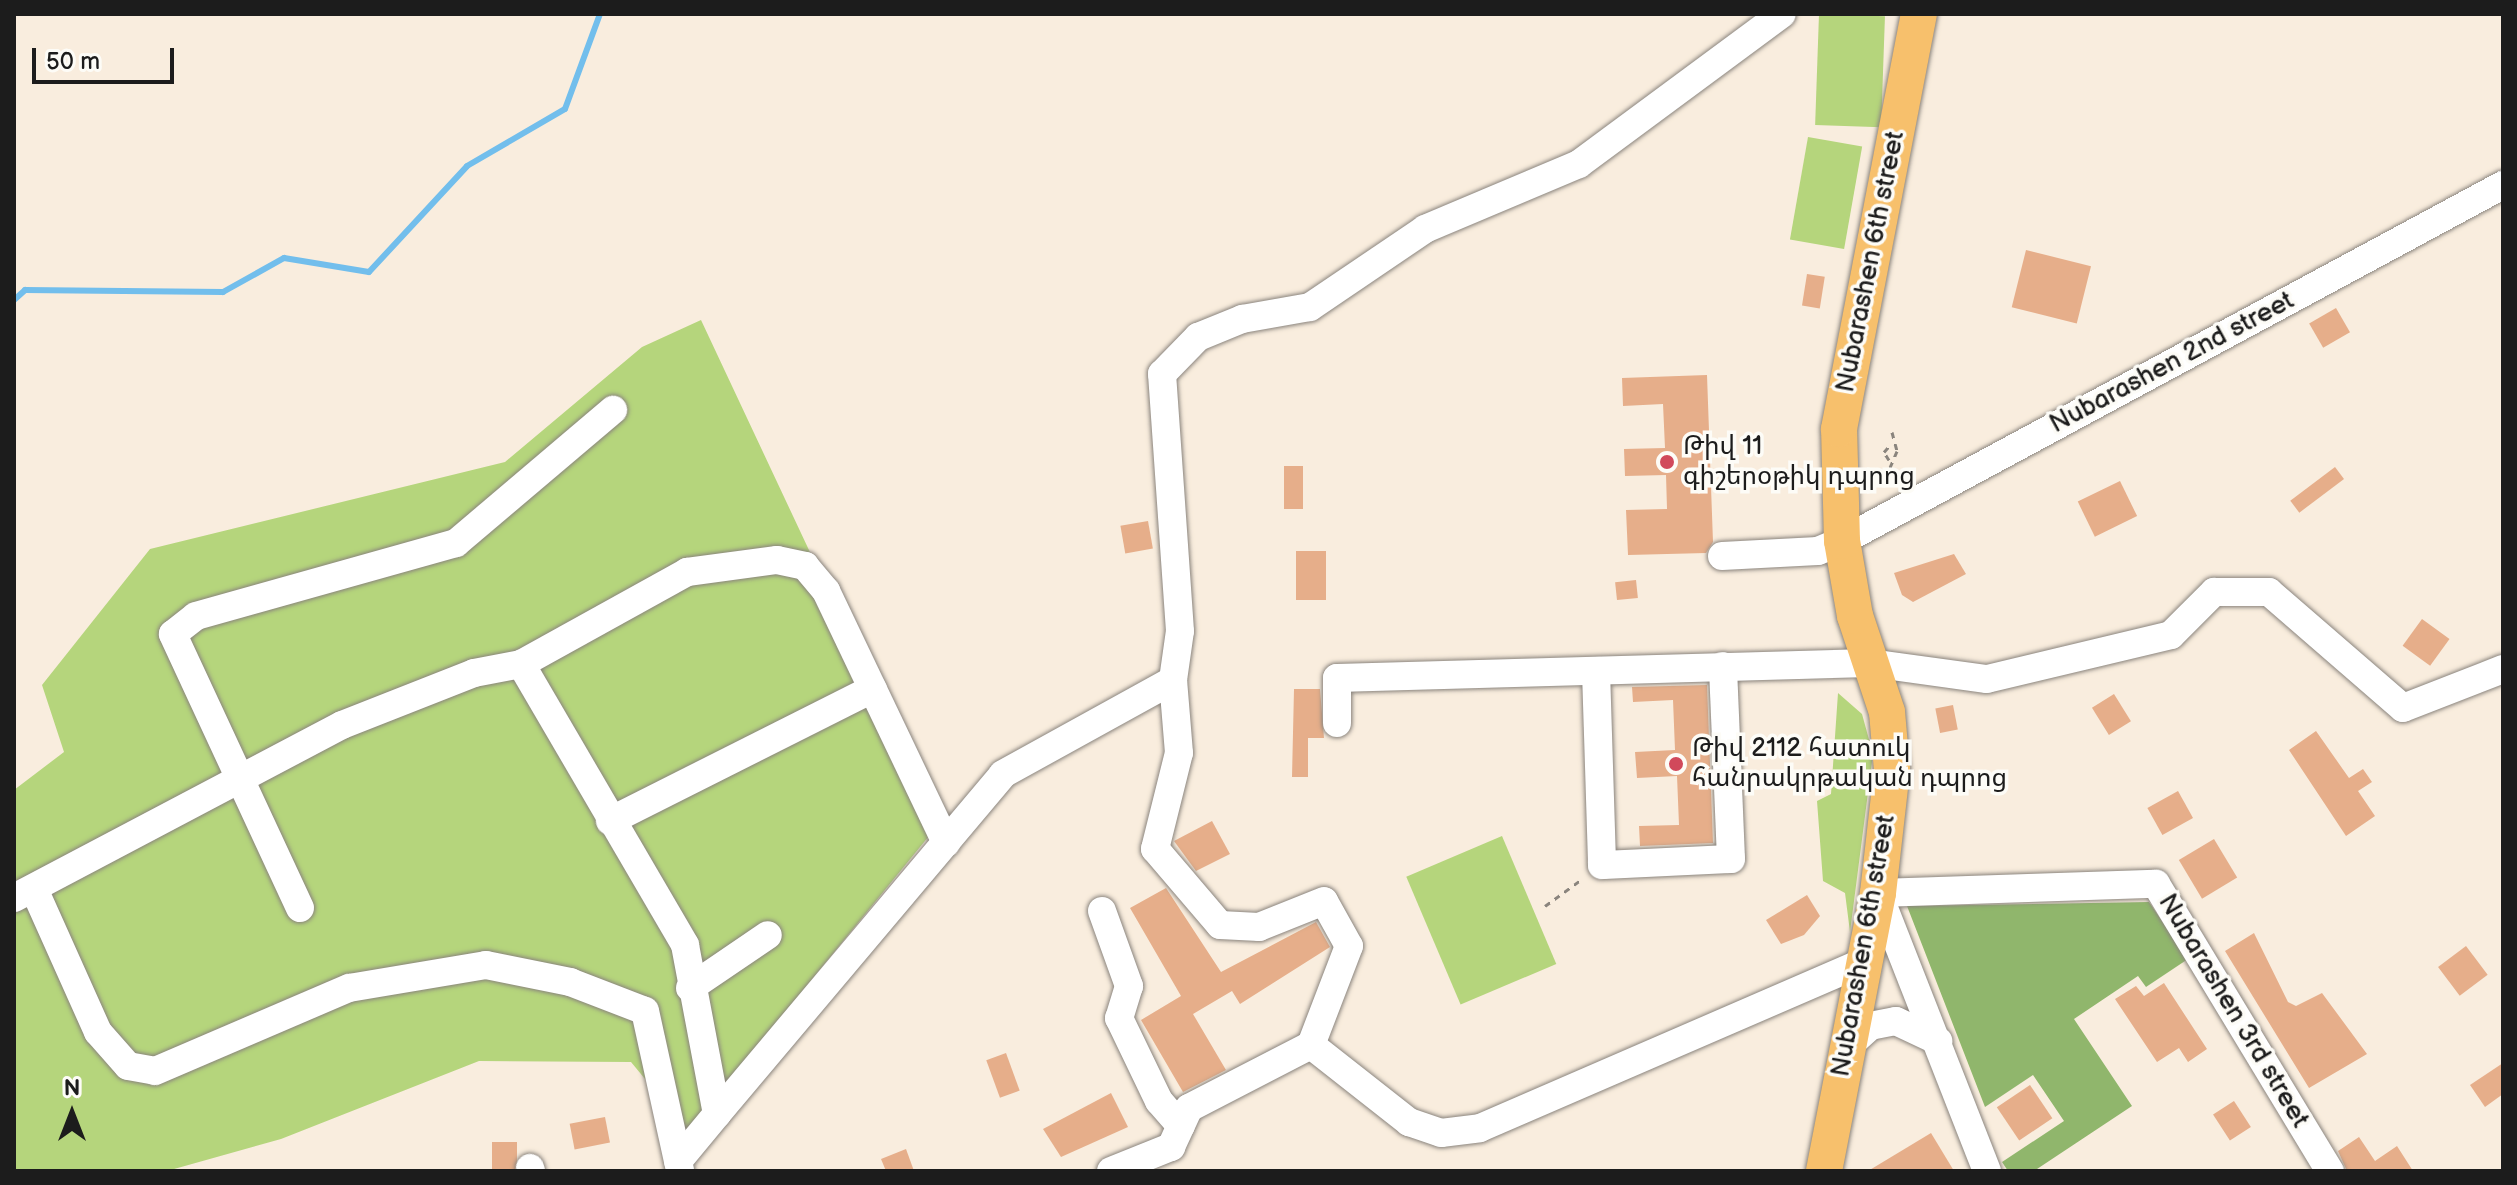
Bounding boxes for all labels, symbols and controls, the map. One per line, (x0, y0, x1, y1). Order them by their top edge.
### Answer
scale bar (36, 32, 178, 82)
text: 50 m (46, 47, 100, 76)
street label: Nubarashen 6th street (1830, 129, 1912, 395)
street label: Nubarashen 2nd street (2045, 285, 2299, 441)
place label: Թիվ 11 գիշերօթիկ դպրոց (1683, 431, 1915, 492)
marker: Թիվ 11 գիշերօթիկ դպրոց (1658, 453, 1676, 471)
place label: Թիվ 2112 հատուկ հանրակրթական դպրոց (1692, 733, 2007, 794)
marker: Թիվ 2112 հատուկ հանրակրթական դպրոց (1667, 755, 1685, 773)
street label: Nubarashen 6th street (1826, 813, 1902, 1079)
street label: Nubarashen 3rd street (2151, 889, 2315, 1133)
north arrow (32, 1073, 112, 1153)
text: N (64, 1075, 80, 1102)

